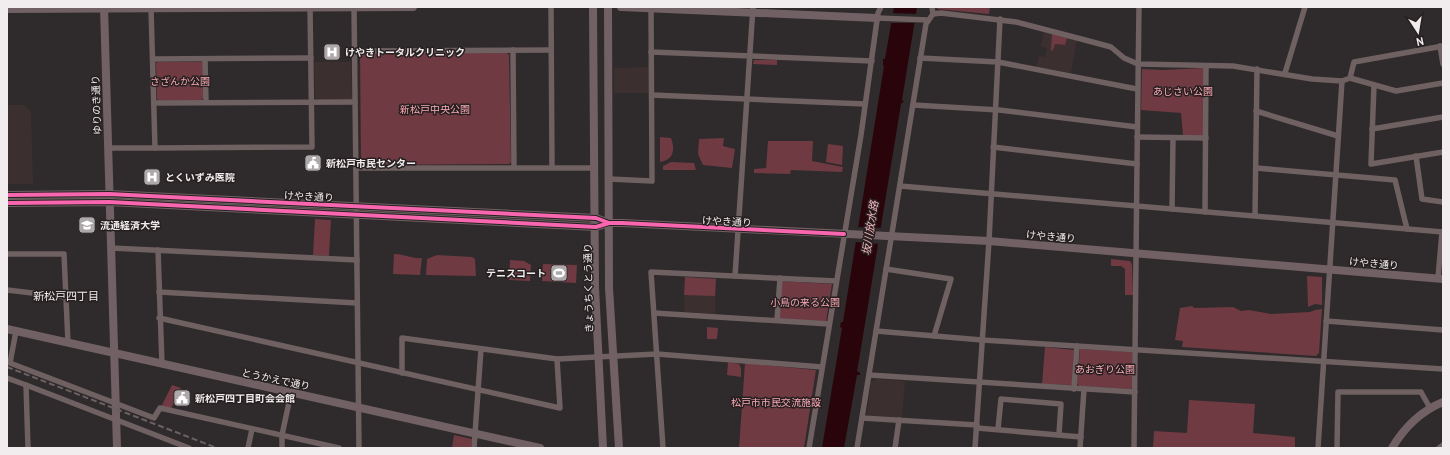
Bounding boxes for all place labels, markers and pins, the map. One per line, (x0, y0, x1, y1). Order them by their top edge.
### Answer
hospital icon: けやきトータルクリニック (322, 42, 342, 62)
place label: けやきトータルクリニック (345, 46, 465, 59)
public building icon: 新松戸市民センター (303, 153, 323, 173)
place label: 新松戸市民センター (326, 157, 416, 170)
hospital icon: とくいずみ医院 (142, 167, 162, 187)
place label: とくいずみ医院 (165, 171, 235, 184)
school or university icon: 流通経済大学 (77, 215, 97, 235)
place label: 流通経済大学 (100, 219, 160, 232)
sports icon: テニスコート (549, 263, 569, 283)
place label: テニスコート (486, 267, 546, 280)
public building icon: 新松戸四丁目町会会館 (172, 388, 192, 408)
place label: 新松戸四丁目町会会館 (195, 392, 295, 405)

